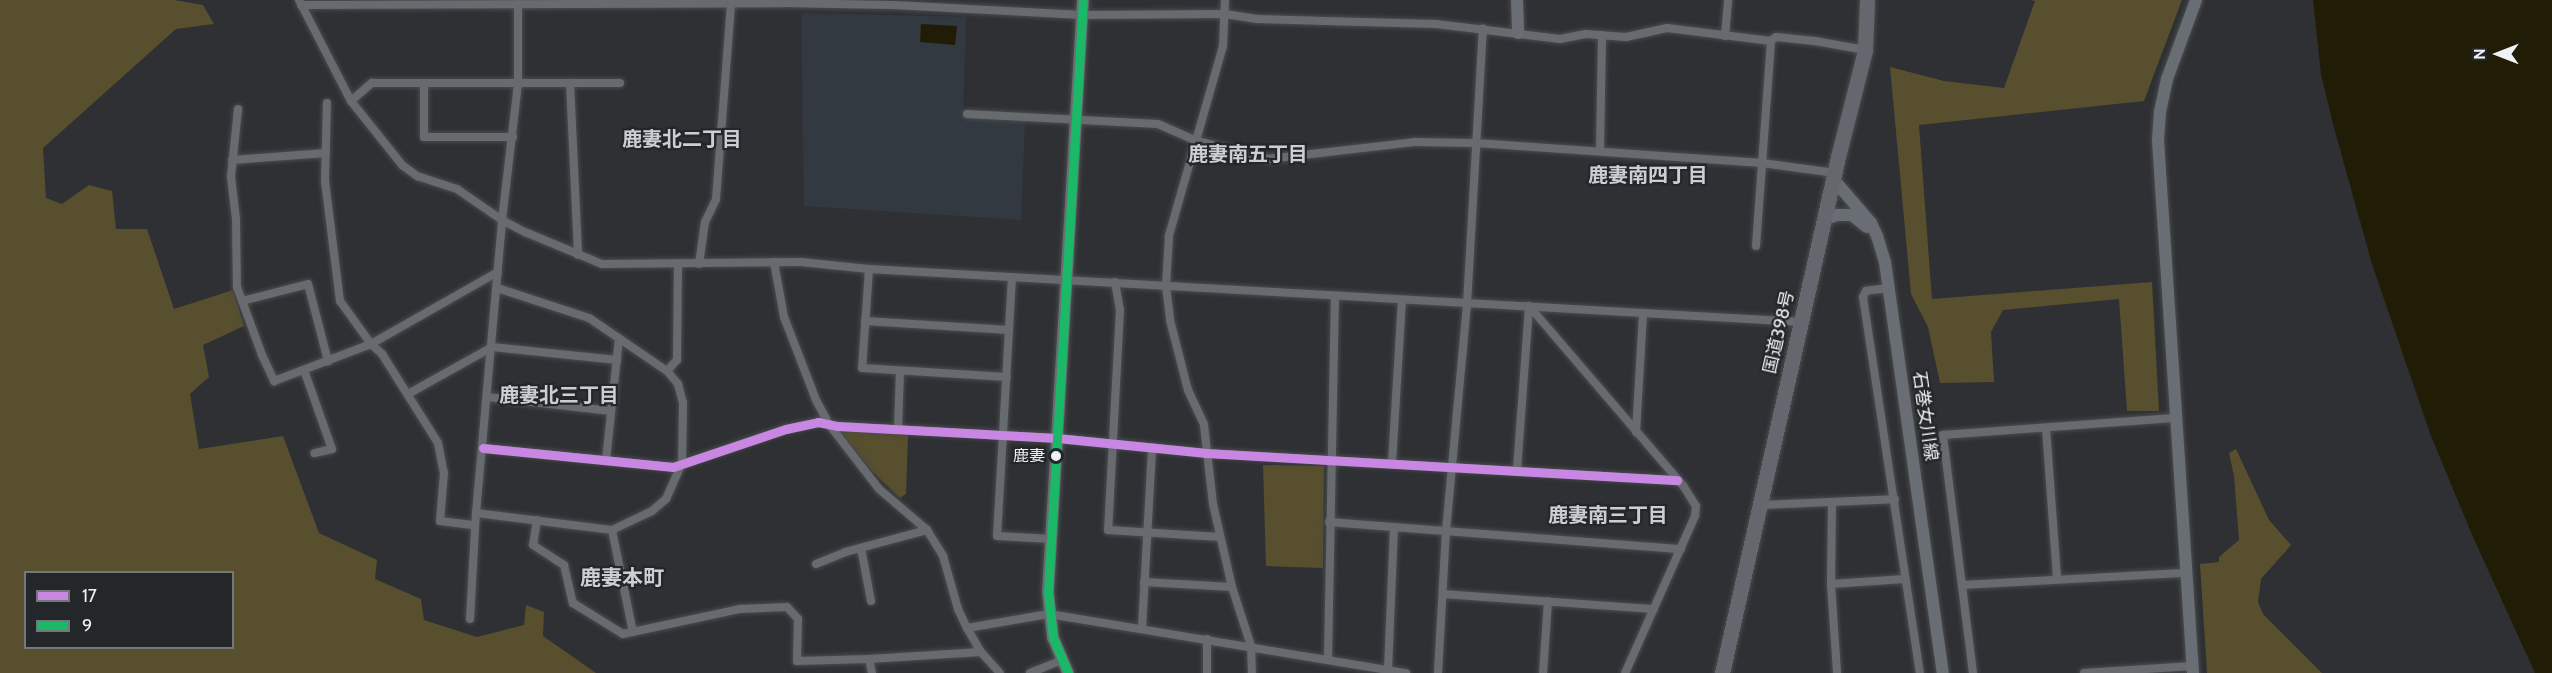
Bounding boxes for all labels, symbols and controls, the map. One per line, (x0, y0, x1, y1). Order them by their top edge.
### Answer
north arrow (2468, 24, 2528, 84)
text: N (2470, 48, 2489, 60)
district label: 鹿妻北二丁目 (622, 127, 742, 151)
district label: 鹿妻南五丁目 (1188, 142, 1308, 166)
district label: 鹿妻南四丁目 (1588, 163, 1708, 187)
street label: 国道398号 (1759, 288, 1799, 376)
street label: 石巻女川線 (1908, 370, 1942, 462)
district label: 鹿妻北三丁目 (499, 383, 619, 407)
place label: 鹿妻 (1013, 446, 1045, 466)
marker: 鹿妻 (1050, 450, 1062, 462)
district label: 鹿妻南三丁目 (1548, 503, 1668, 527)
district label: 鹿妻本町 (580, 565, 664, 591)
legend (24, 571, 234, 649)
text: 17 (82, 585, 97, 607)
text: 9 (82, 615, 92, 637)

